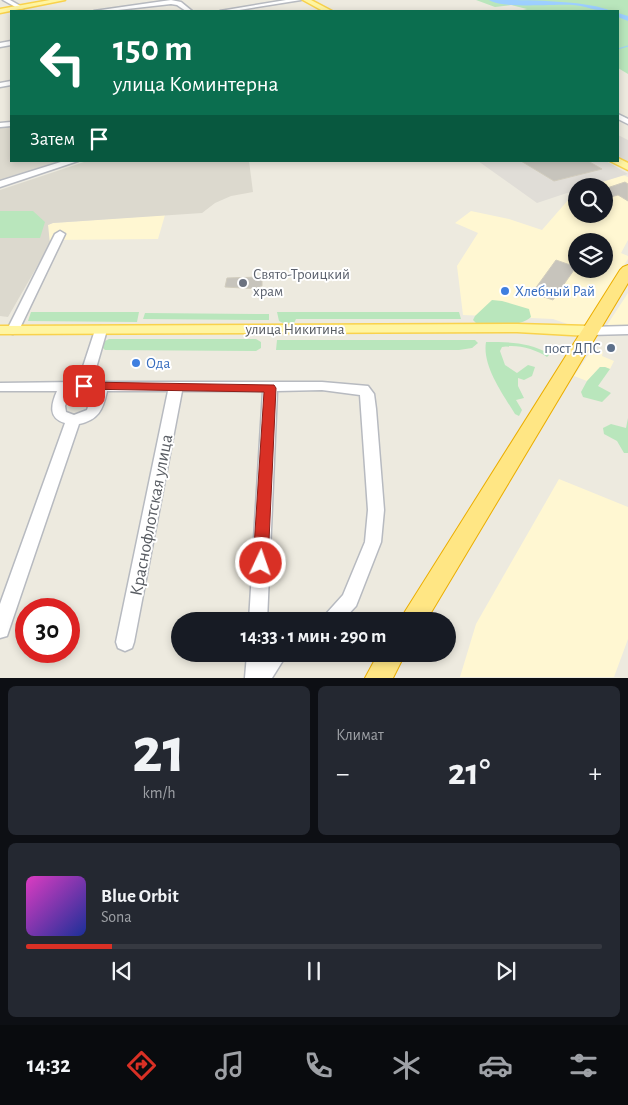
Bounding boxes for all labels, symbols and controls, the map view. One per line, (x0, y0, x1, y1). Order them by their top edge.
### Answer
icon: left (30, 30, 95, 95)
text: 150 m (113, 32, 193, 67)
text: улица Коминтерна (113, 73, 279, 95)
icon: arrive (85, 125, 113, 153)
text: Затем (30, 130, 75, 149)
map controls (568, 178, 613, 278)
button: search (568, 178, 613, 223)
button: layers (568, 233, 613, 278)
place label: Свято-Троицкий храм (253, 267, 350, 299)
marker: Свято-Троицкий храм (237, 277, 249, 289)
place label: Хлебный Рай (515, 284, 595, 299)
marker: Хлебный Рай (499, 285, 511, 297)
street label: улица Никитина (244, 322, 345, 337)
place label: пост ДПС (544, 341, 601, 356)
marker: пост ДПС (605, 342, 617, 354)
place label: Ода (146, 356, 170, 371)
marker: Ода (130, 357, 142, 369)
pin (63, 365, 105, 407)
icon: arrive (70, 372, 98, 400)
street label: Краснофлотская улица (127, 433, 176, 598)
position arrow (234, 536, 286, 588)
speed limit sign: 30 (15, 598, 80, 663)
text: 14:33 · 1 мин · 290 m (241, 627, 386, 646)
text: 21 (132, 719, 186, 784)
text: Климат (336, 727, 384, 743)
text: 21° (448, 754, 490, 792)
text: − (336, 760, 349, 788)
text: + (589, 760, 602, 788)
text: km/h (142, 785, 176, 801)
text: Blue Orbit (101, 887, 179, 906)
text: Sona (101, 909, 132, 925)
icon: previous (108, 957, 136, 985)
icon: pause (300, 957, 328, 985)
icon: next (492, 957, 520, 985)
icon: directions (124, 1048, 159, 1083)
icon: music (212, 1048, 247, 1083)
icon: phone (301, 1048, 336, 1083)
icon: climate (389, 1048, 424, 1083)
icon: car (478, 1048, 513, 1083)
icon: filters (566, 1048, 601, 1083)
text: 14:32 (27, 1054, 71, 1076)

